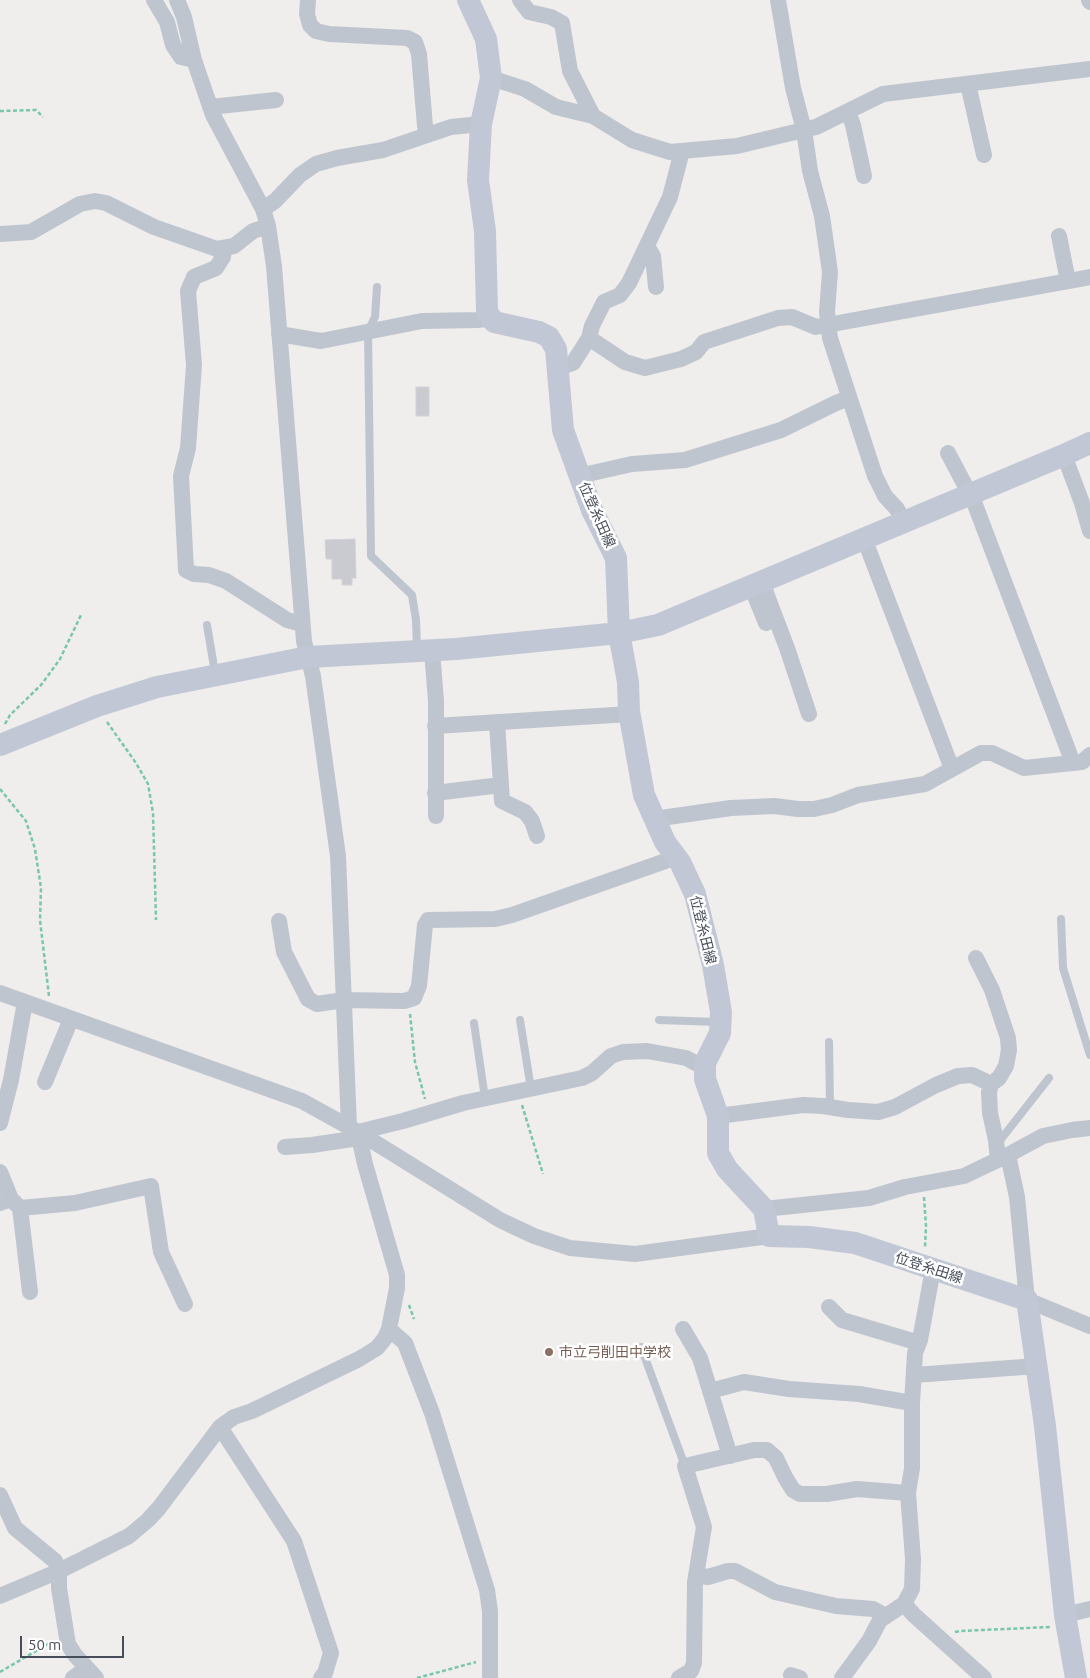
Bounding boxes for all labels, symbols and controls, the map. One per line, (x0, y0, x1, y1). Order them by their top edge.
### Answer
street label: 位登糸田線 (575, 480, 619, 550)
street label: 位登糸田線 (686, 894, 720, 966)
street label: 位登糸田線 (893, 1249, 965, 1287)
place label: 市立弓削田中学校 (559, 1344, 671, 1360)
marker: 市立弓削田中学校 (543, 1346, 555, 1358)
scale bar (22, 1626, 126, 1658)
text: 50 m (28, 1636, 61, 1653)

